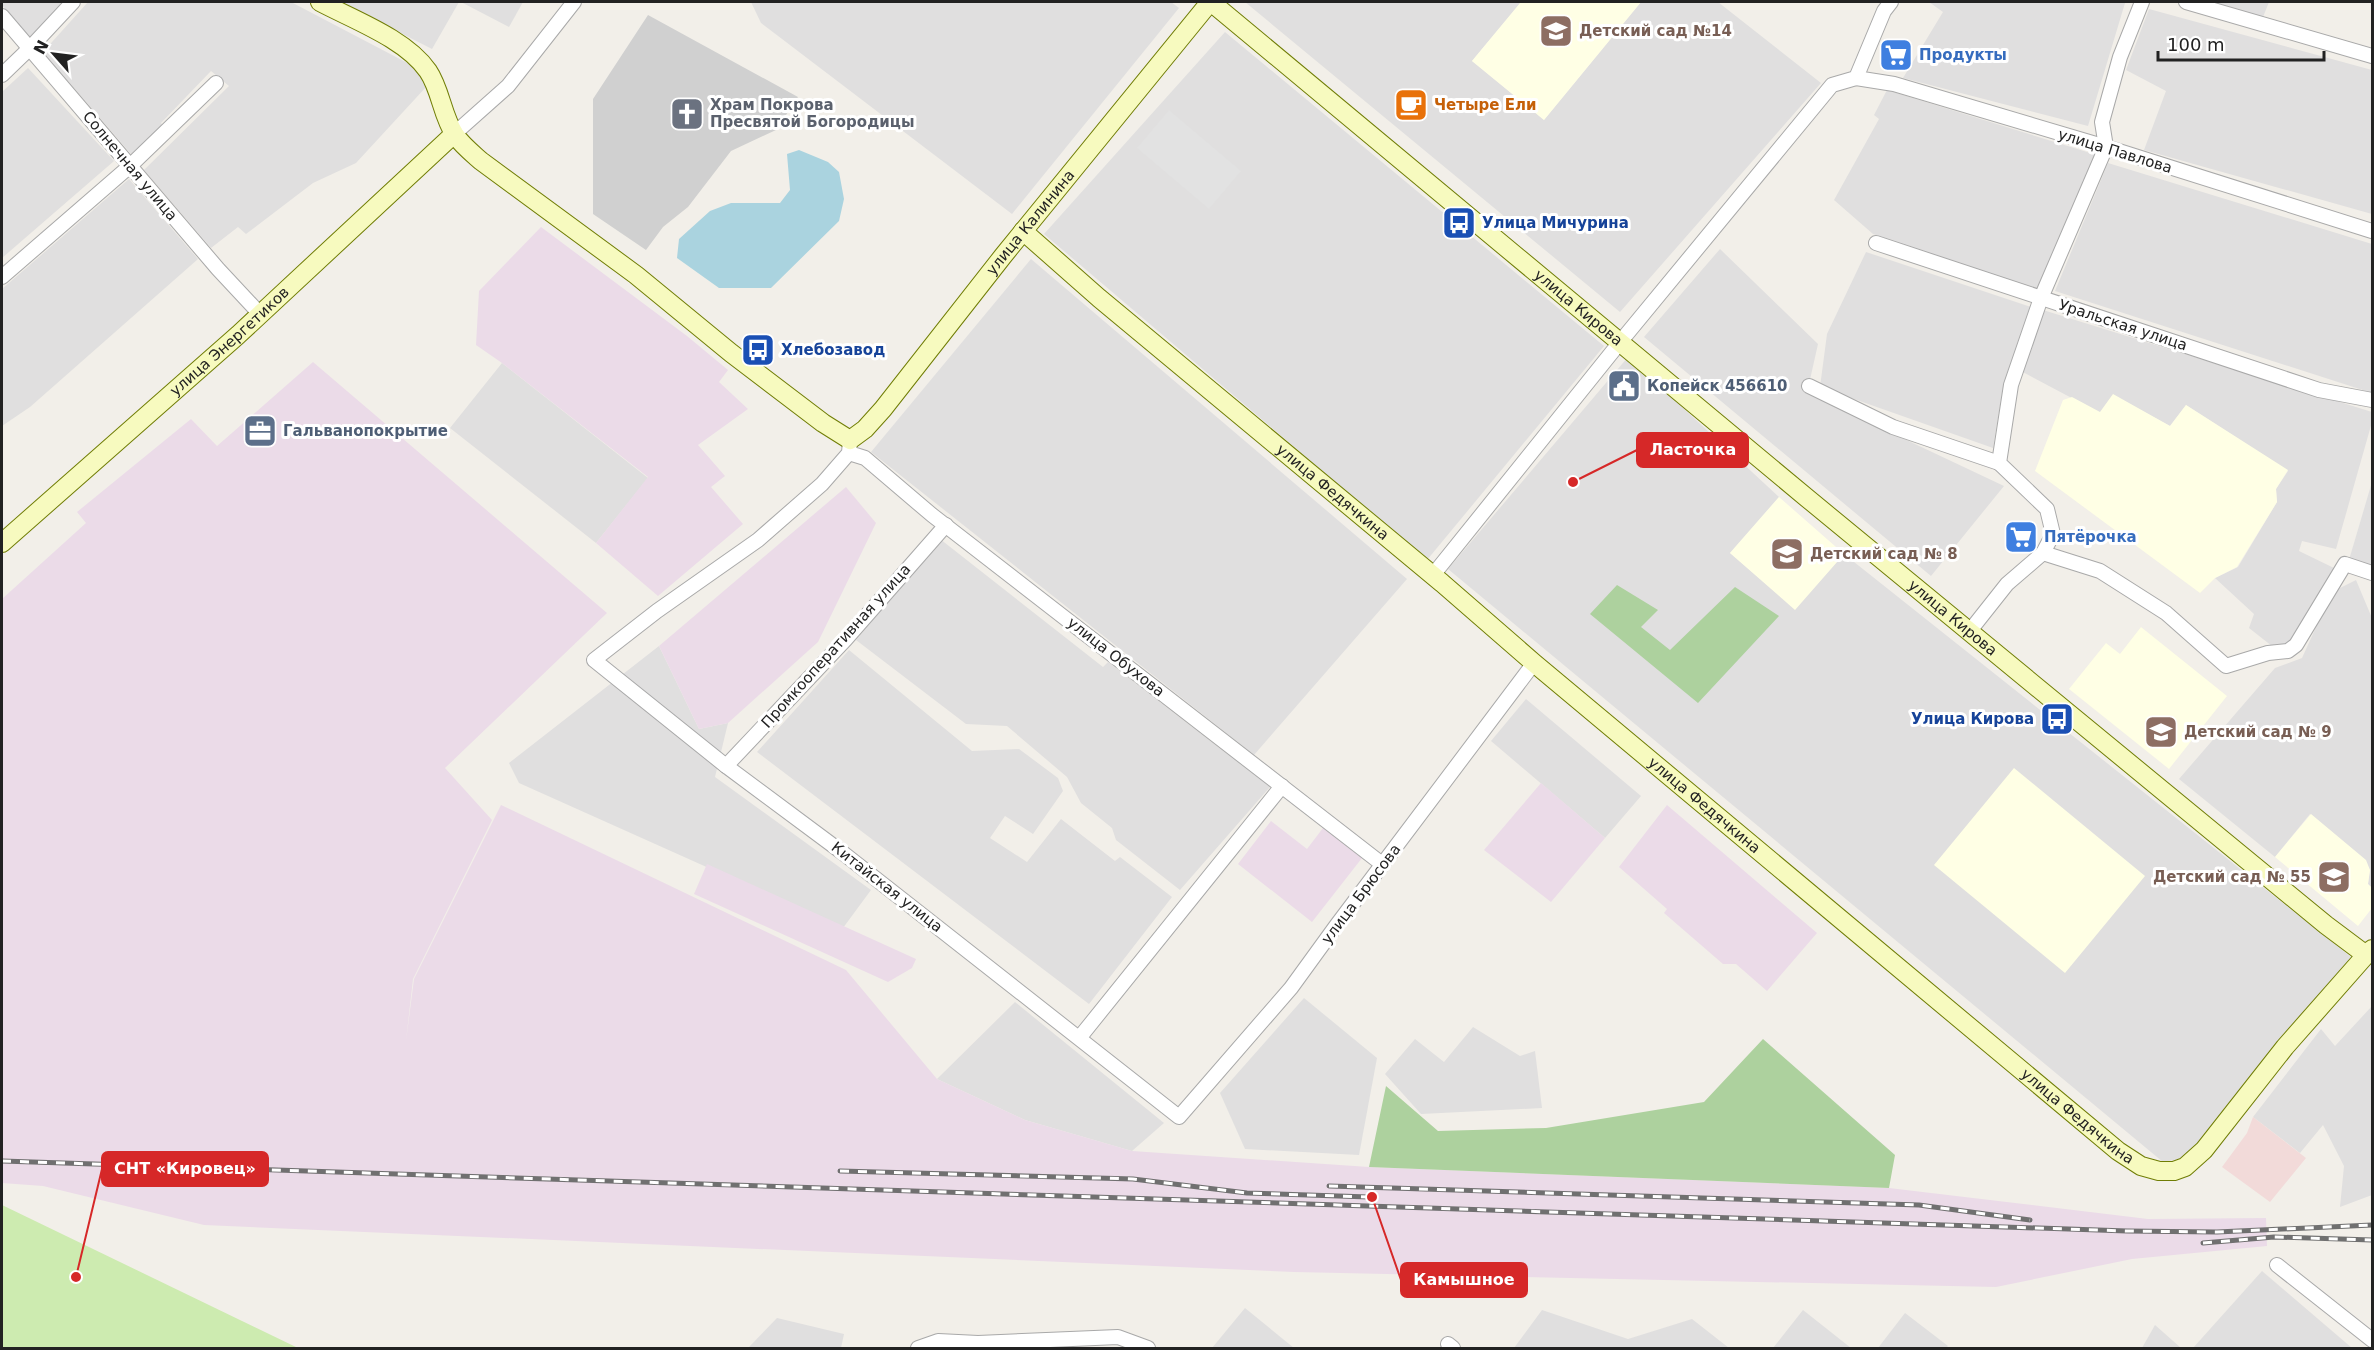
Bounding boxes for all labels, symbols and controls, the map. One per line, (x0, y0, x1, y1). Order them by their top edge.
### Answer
school or university icon: Детский сад №14 (1538, 13, 1574, 49)
place label: Детский сад №14 (1579, 22, 1732, 40)
north arrow (24, 24, 84, 84)
scale bar (2158, 24, 2324, 62)
text: 100 m (2167, 34, 2225, 55)
text: N (30, 37, 53, 58)
supermarket icon: Продукты (1878, 37, 1914, 73)
place label: Продукты (1919, 46, 2007, 64)
cafe icon: Четыре Ели (1393, 87, 1429, 123)
church icon: Храм Покрова Пресвятой Богородицы (669, 96, 705, 132)
place label: Храм Покрова Пресвятой Богородицы (710, 96, 914, 131)
place label: Четыре Ели (1434, 96, 1536, 114)
street label: Солнечная улица (79, 108, 181, 224)
street label: улица Павлова (2056, 125, 2174, 177)
street label: улица Калинина (982, 166, 1078, 279)
bus stop icon: Улица Мичурина (1441, 205, 1477, 241)
place label: Улица Мичурина (1482, 214, 1629, 232)
street label: улица Кирова (1531, 266, 1626, 350)
street label: улица Энергетиков (166, 283, 293, 400)
street label: Уральская улица (2056, 296, 2190, 354)
bus stop icon: Хлебозавод (740, 332, 776, 368)
place label: Хлебозавод (781, 341, 885, 359)
public building icon: Копейск 456610 (1606, 368, 1642, 404)
place label: Копейск 456610 (1647, 377, 1788, 395)
office icon: Гальванопокрытие (242, 413, 278, 449)
place label: Гальванопокрытие (283, 422, 448, 440)
callout: Ласточка (1637, 433, 1748, 467)
street label: улица Федячкина (1273, 440, 1392, 544)
text: Ласточка (1650, 440, 1736, 459)
supermarket icon: Пятёрочка (2003, 519, 2039, 555)
place label: Пятёрочка (2044, 528, 2137, 546)
school or university icon: Детский сад № 8 (1769, 536, 1805, 572)
place label: Детский сад № 8 (1810, 545, 1958, 563)
street label: Промкооперативная улица (758, 560, 914, 732)
street label: улица Кирова (1905, 576, 2001, 660)
street label: улица Обухова (1064, 613, 1168, 701)
bus stop icon: Улица Кирова (2039, 701, 2075, 737)
place label: Улица Кирова (1911, 710, 2034, 728)
school or university icon: Детский сад № 9 (2143, 714, 2179, 750)
place label: Детский сад № 9 (2184, 723, 2332, 741)
street label: улица Федячкина (1644, 753, 1764, 857)
street label: Китайская улица (828, 838, 946, 936)
street label: улица Брюсова (1318, 841, 1404, 947)
school or university icon: Детский сад № 55 (2316, 859, 2352, 895)
place label: Детский сад № 55 (2153, 868, 2311, 886)
street label: улица Федячкина (2017, 1065, 2137, 1168)
callout: СНТ «Кировец» (102, 1152, 268, 1186)
text: СНТ «Кировец» (114, 1159, 256, 1178)
callout: Камышное (1401, 1263, 1527, 1297)
text: Камышное (1413, 1270, 1515, 1289)

